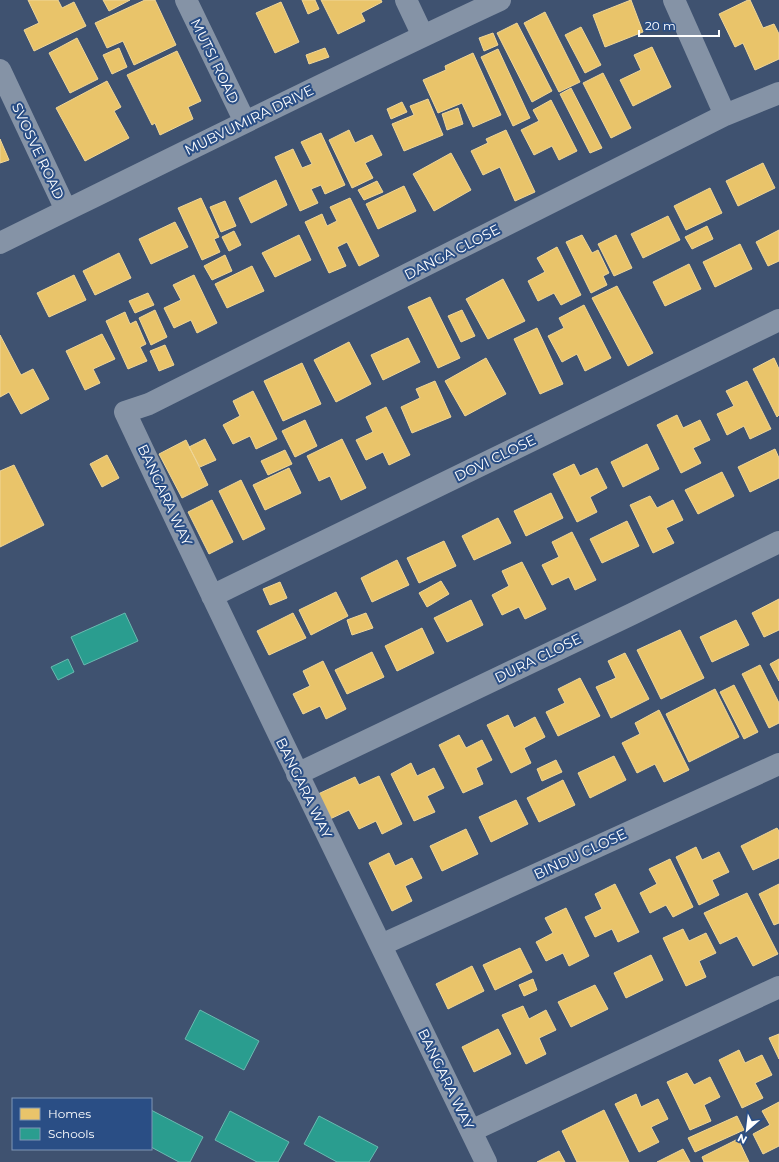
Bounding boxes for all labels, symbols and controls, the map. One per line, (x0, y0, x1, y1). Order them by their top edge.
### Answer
scale bar (639, 12, 719, 38)
street label: MUTSI ROAD (187, 16, 243, 106)
text: 20 m (645, 18, 676, 33)
street label: MUBVUMIRA DRIVE (181, 81, 317, 159)
street label: SVOSVE ROAD (8, 100, 68, 202)
street label: DANGA CLOSE (401, 220, 503, 284)
street label: DOVI CLOSE (451, 431, 539, 485)
street label: BANGARA WAY (134, 441, 196, 549)
street label: DURA CLOSE (492, 629, 584, 687)
street label: BANGARA WAY (272, 735, 336, 841)
street label: BINDU CLOSE (531, 825, 629, 883)
street label: BANGARA WAY (414, 1026, 478, 1132)
legend (12, 1098, 152, 1150)
text: Homes (48, 1106, 91, 1121)
north arrow (727, 1110, 767, 1150)
text: Schools (48, 1126, 94, 1141)
text: N (735, 1131, 750, 1147)

